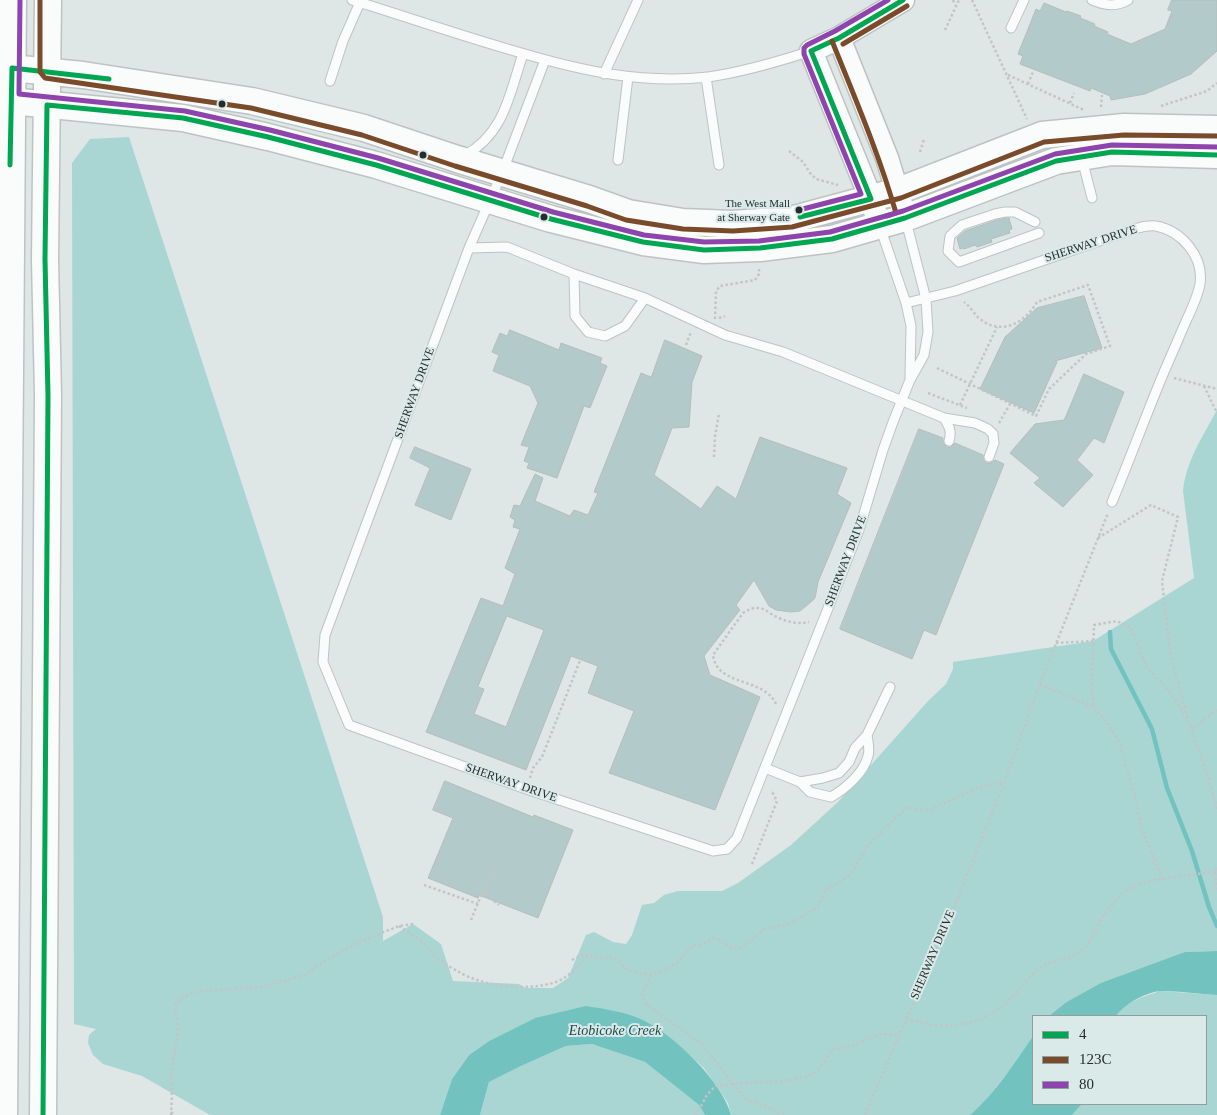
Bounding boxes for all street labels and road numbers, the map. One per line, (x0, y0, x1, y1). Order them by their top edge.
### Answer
street label: SHERWAY DRIVE (1043, 222, 1139, 266)
street label: SHERWAY DRIVE (392, 345, 438, 441)
street label: SHERWAY DRIVE (822, 514, 870, 608)
street label: SHERWAY DRIVE (463, 761, 559, 805)
street label: SHERWAY DRIVE (908, 908, 958, 1002)

